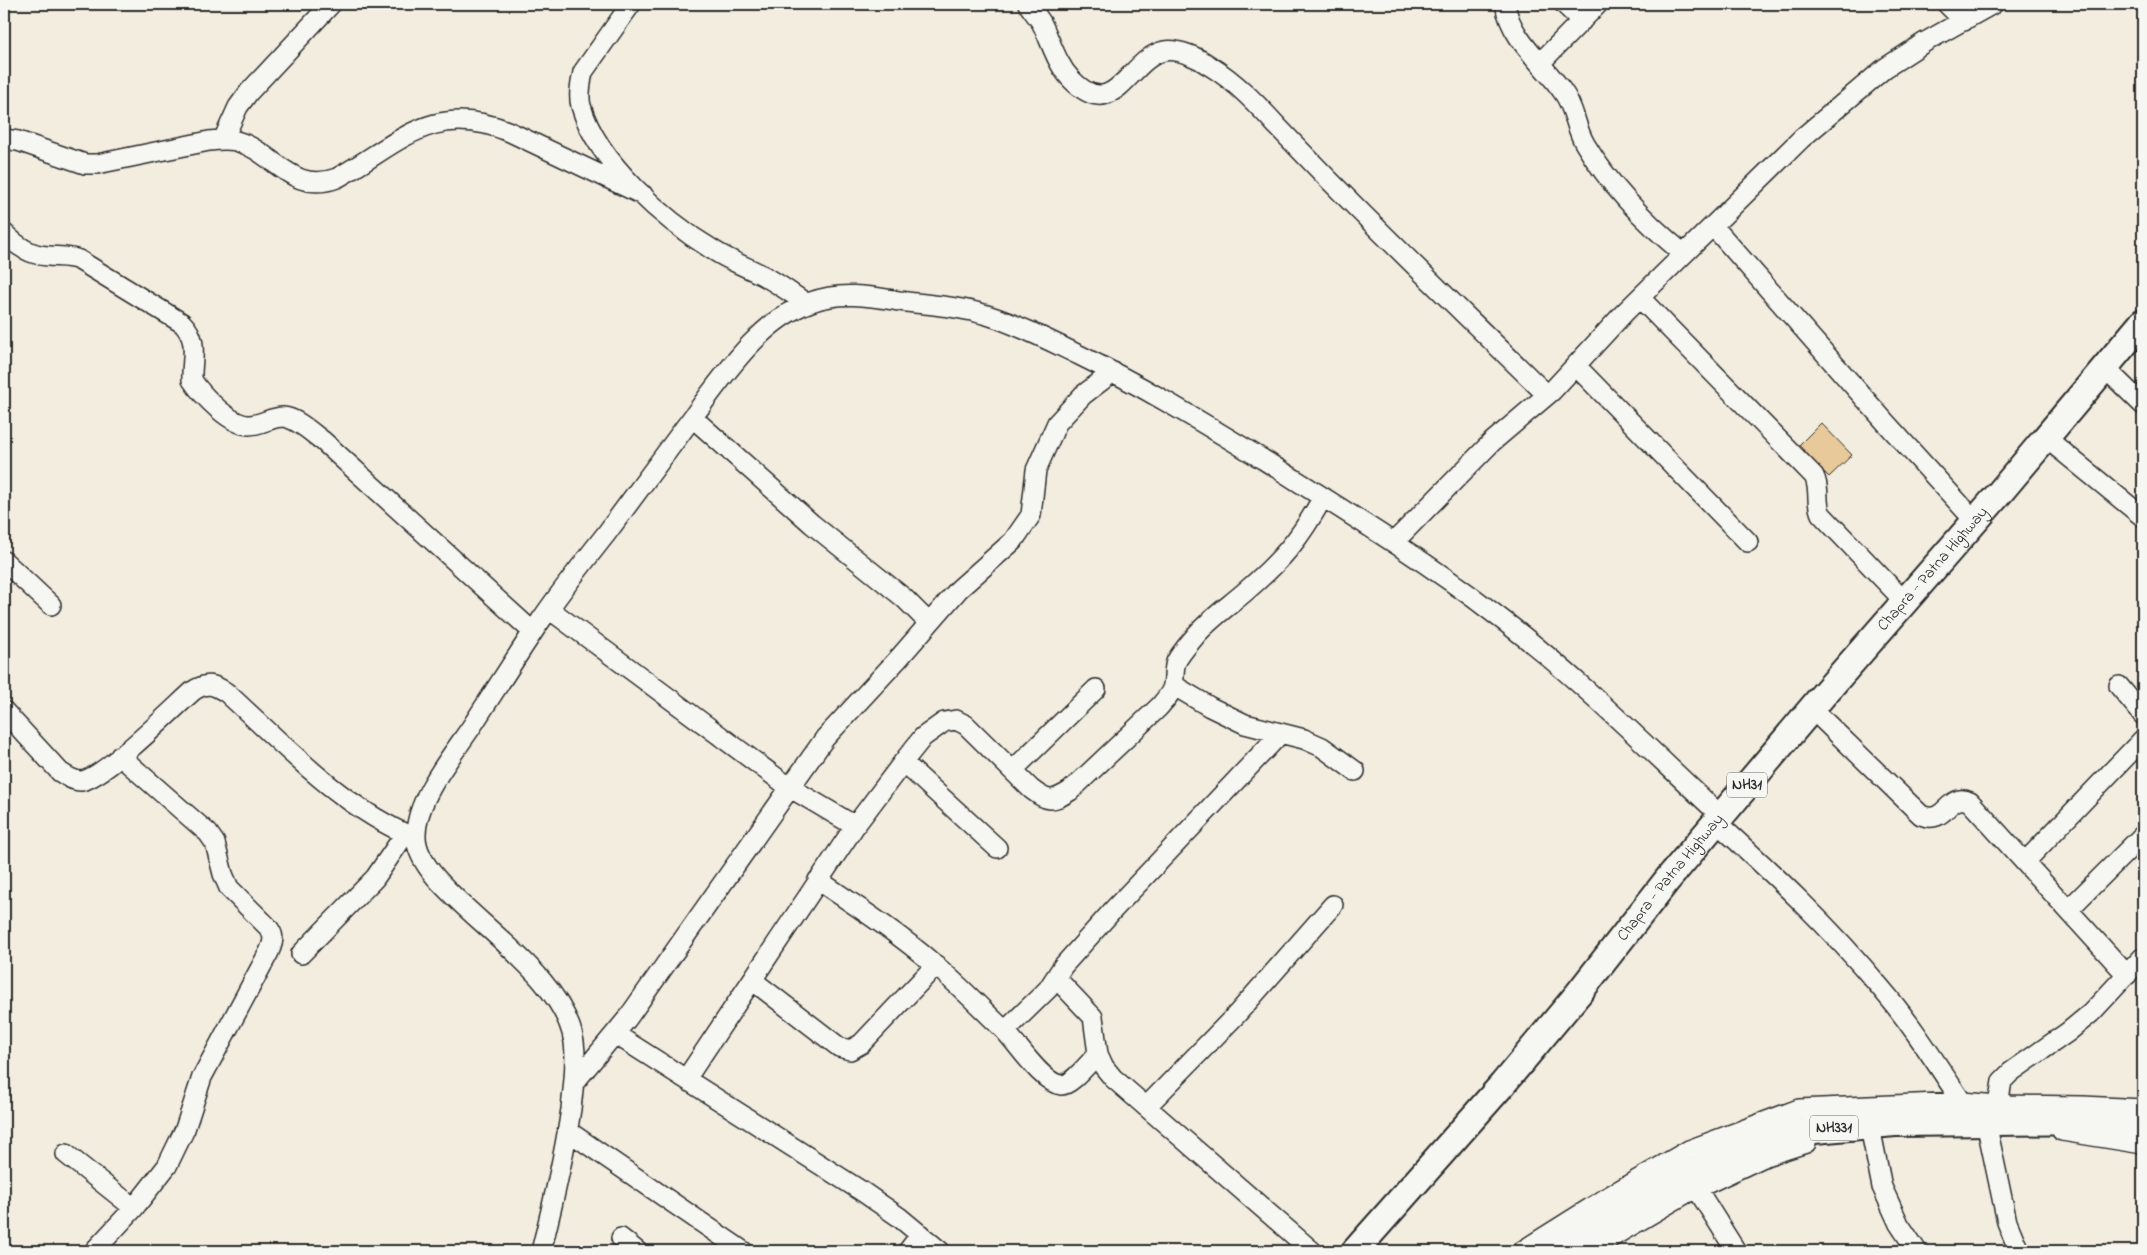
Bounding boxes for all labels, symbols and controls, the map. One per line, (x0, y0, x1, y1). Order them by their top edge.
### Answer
street label: Chapra - Patna Highway (1872, 502, 1994, 637)
road number: NH31 (1727, 772, 1767, 798)
street label: Chapra - Patna Highway (1611, 808, 1730, 947)
road number: NH331 (1810, 1116, 1858, 1140)

